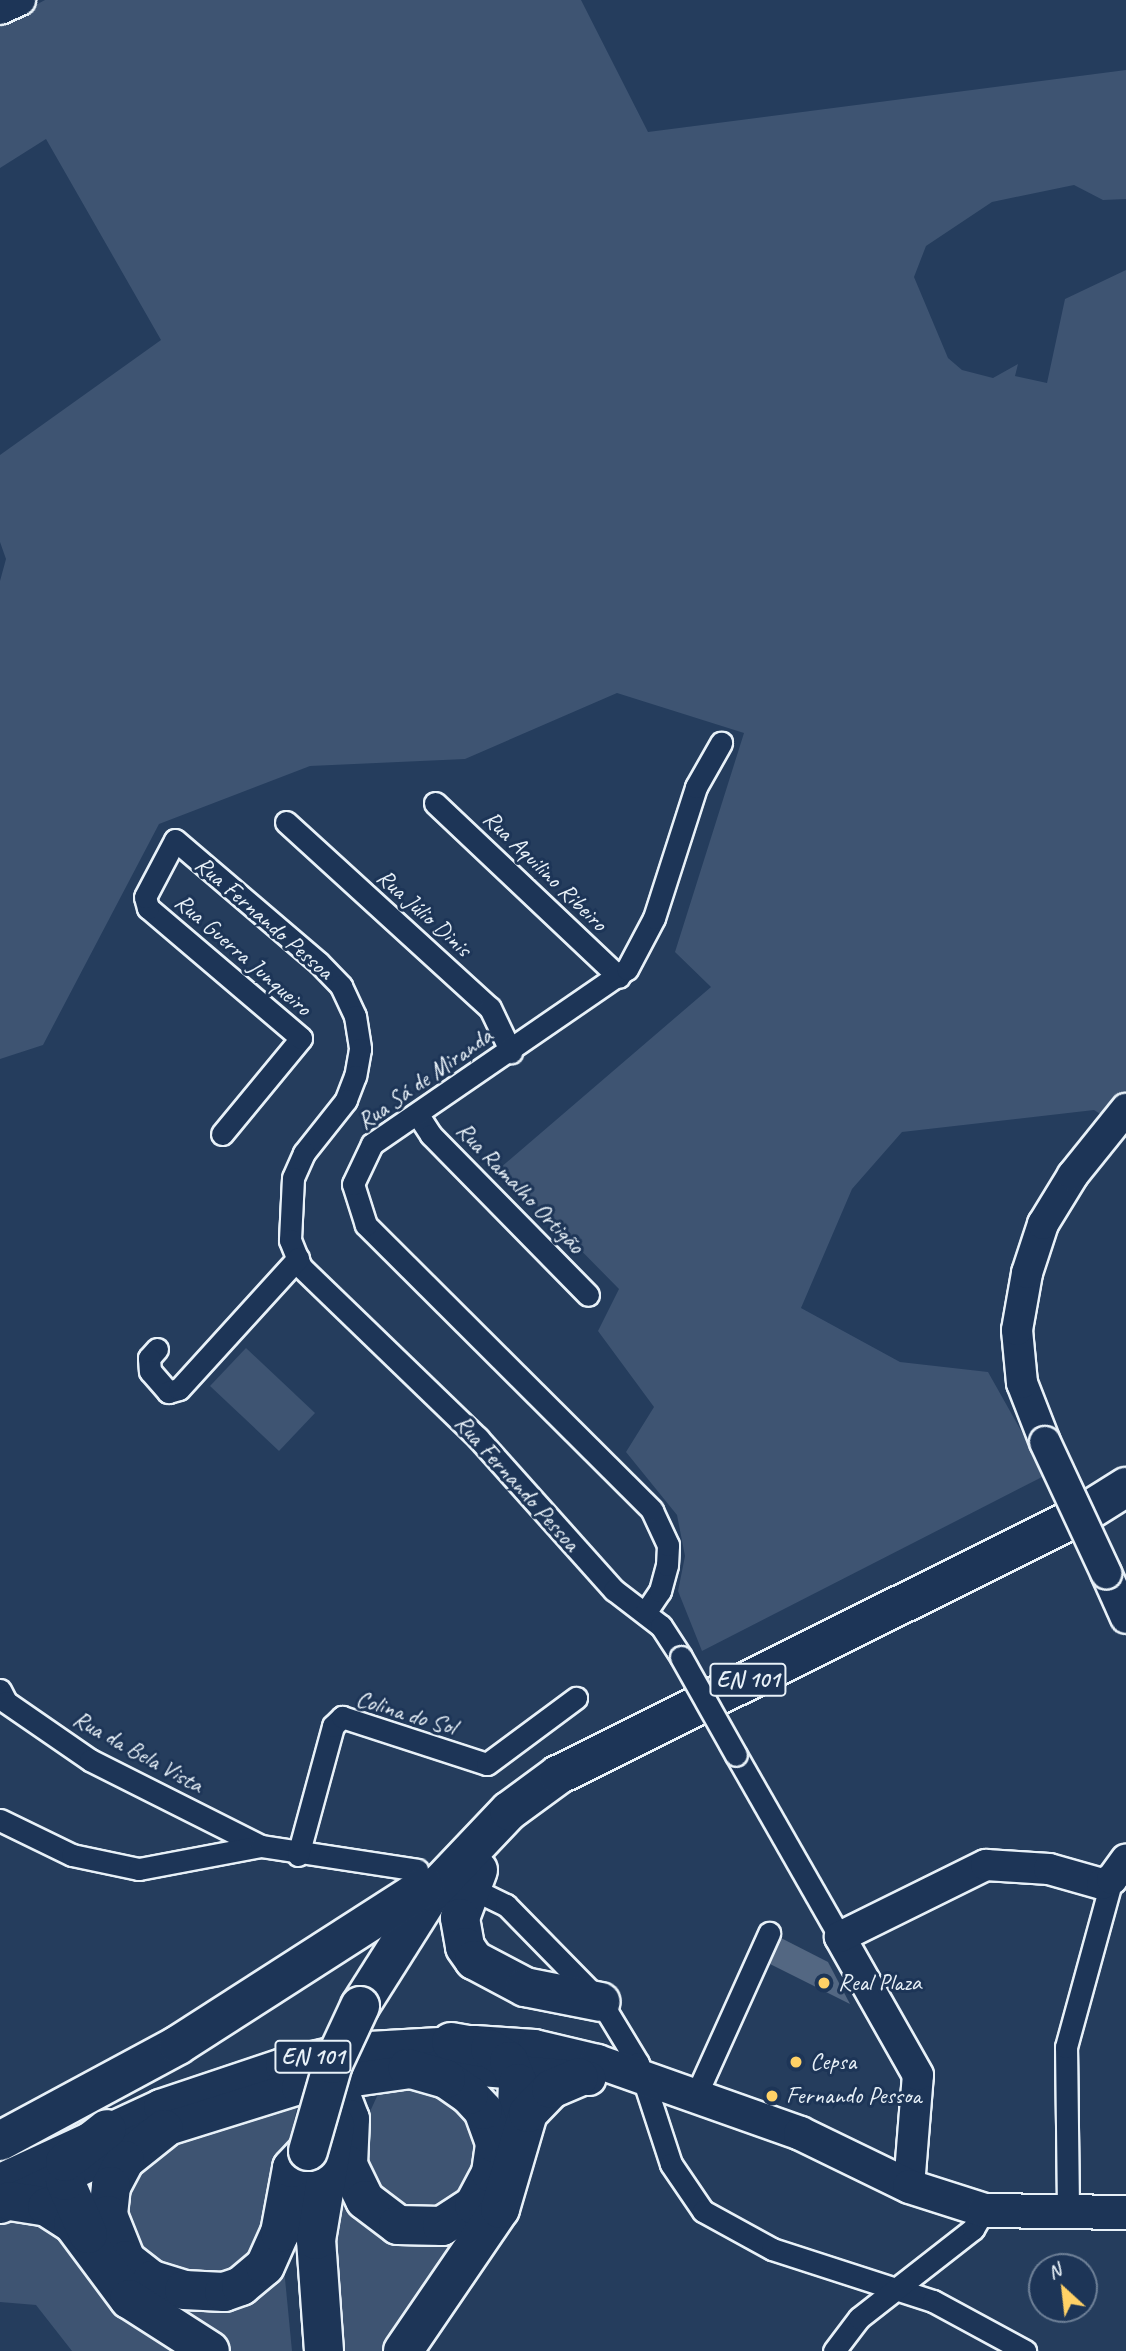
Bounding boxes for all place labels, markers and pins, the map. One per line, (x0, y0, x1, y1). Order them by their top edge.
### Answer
place label: Real Plaza (838, 1969, 921, 1997)
marker: Real Plaza (816, 1975, 832, 1991)
place label: Cepsa (810, 2048, 856, 2076)
marker: Cepsa (788, 2054, 804, 2070)
place label: Fernando Pessoa (786, 2082, 921, 2110)
marker: Fernando Pessoa (764, 2088, 780, 2104)

